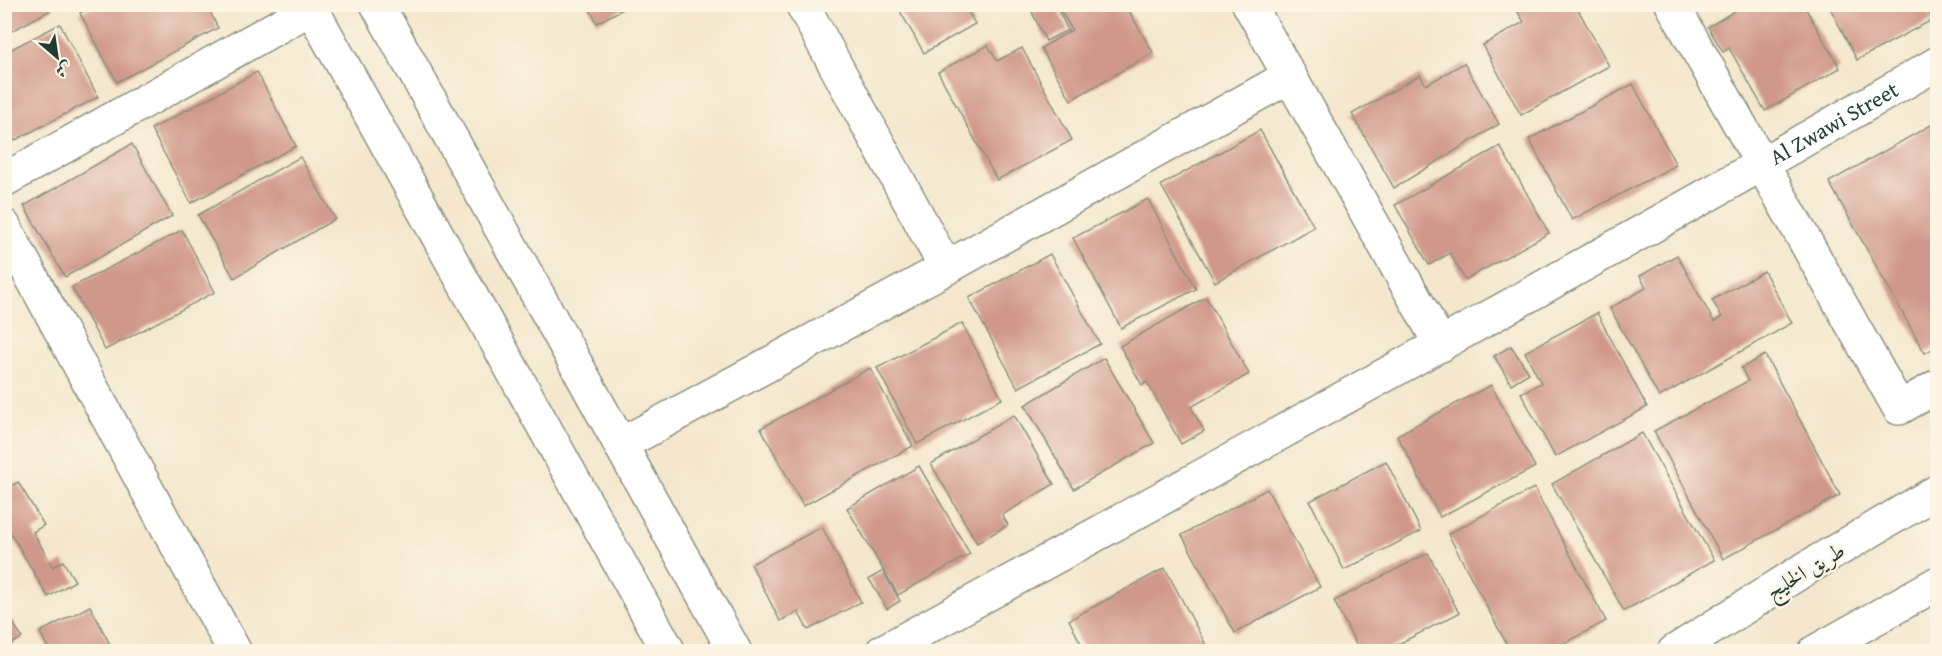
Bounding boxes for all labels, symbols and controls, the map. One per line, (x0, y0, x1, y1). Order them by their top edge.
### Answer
north arrow (27, 27, 87, 87)
text: ش (52, 56, 77, 84)
street label: Al Zwawi Street (1763, 73, 1904, 172)
street label: طريق الخليج (1759, 534, 1853, 610)

